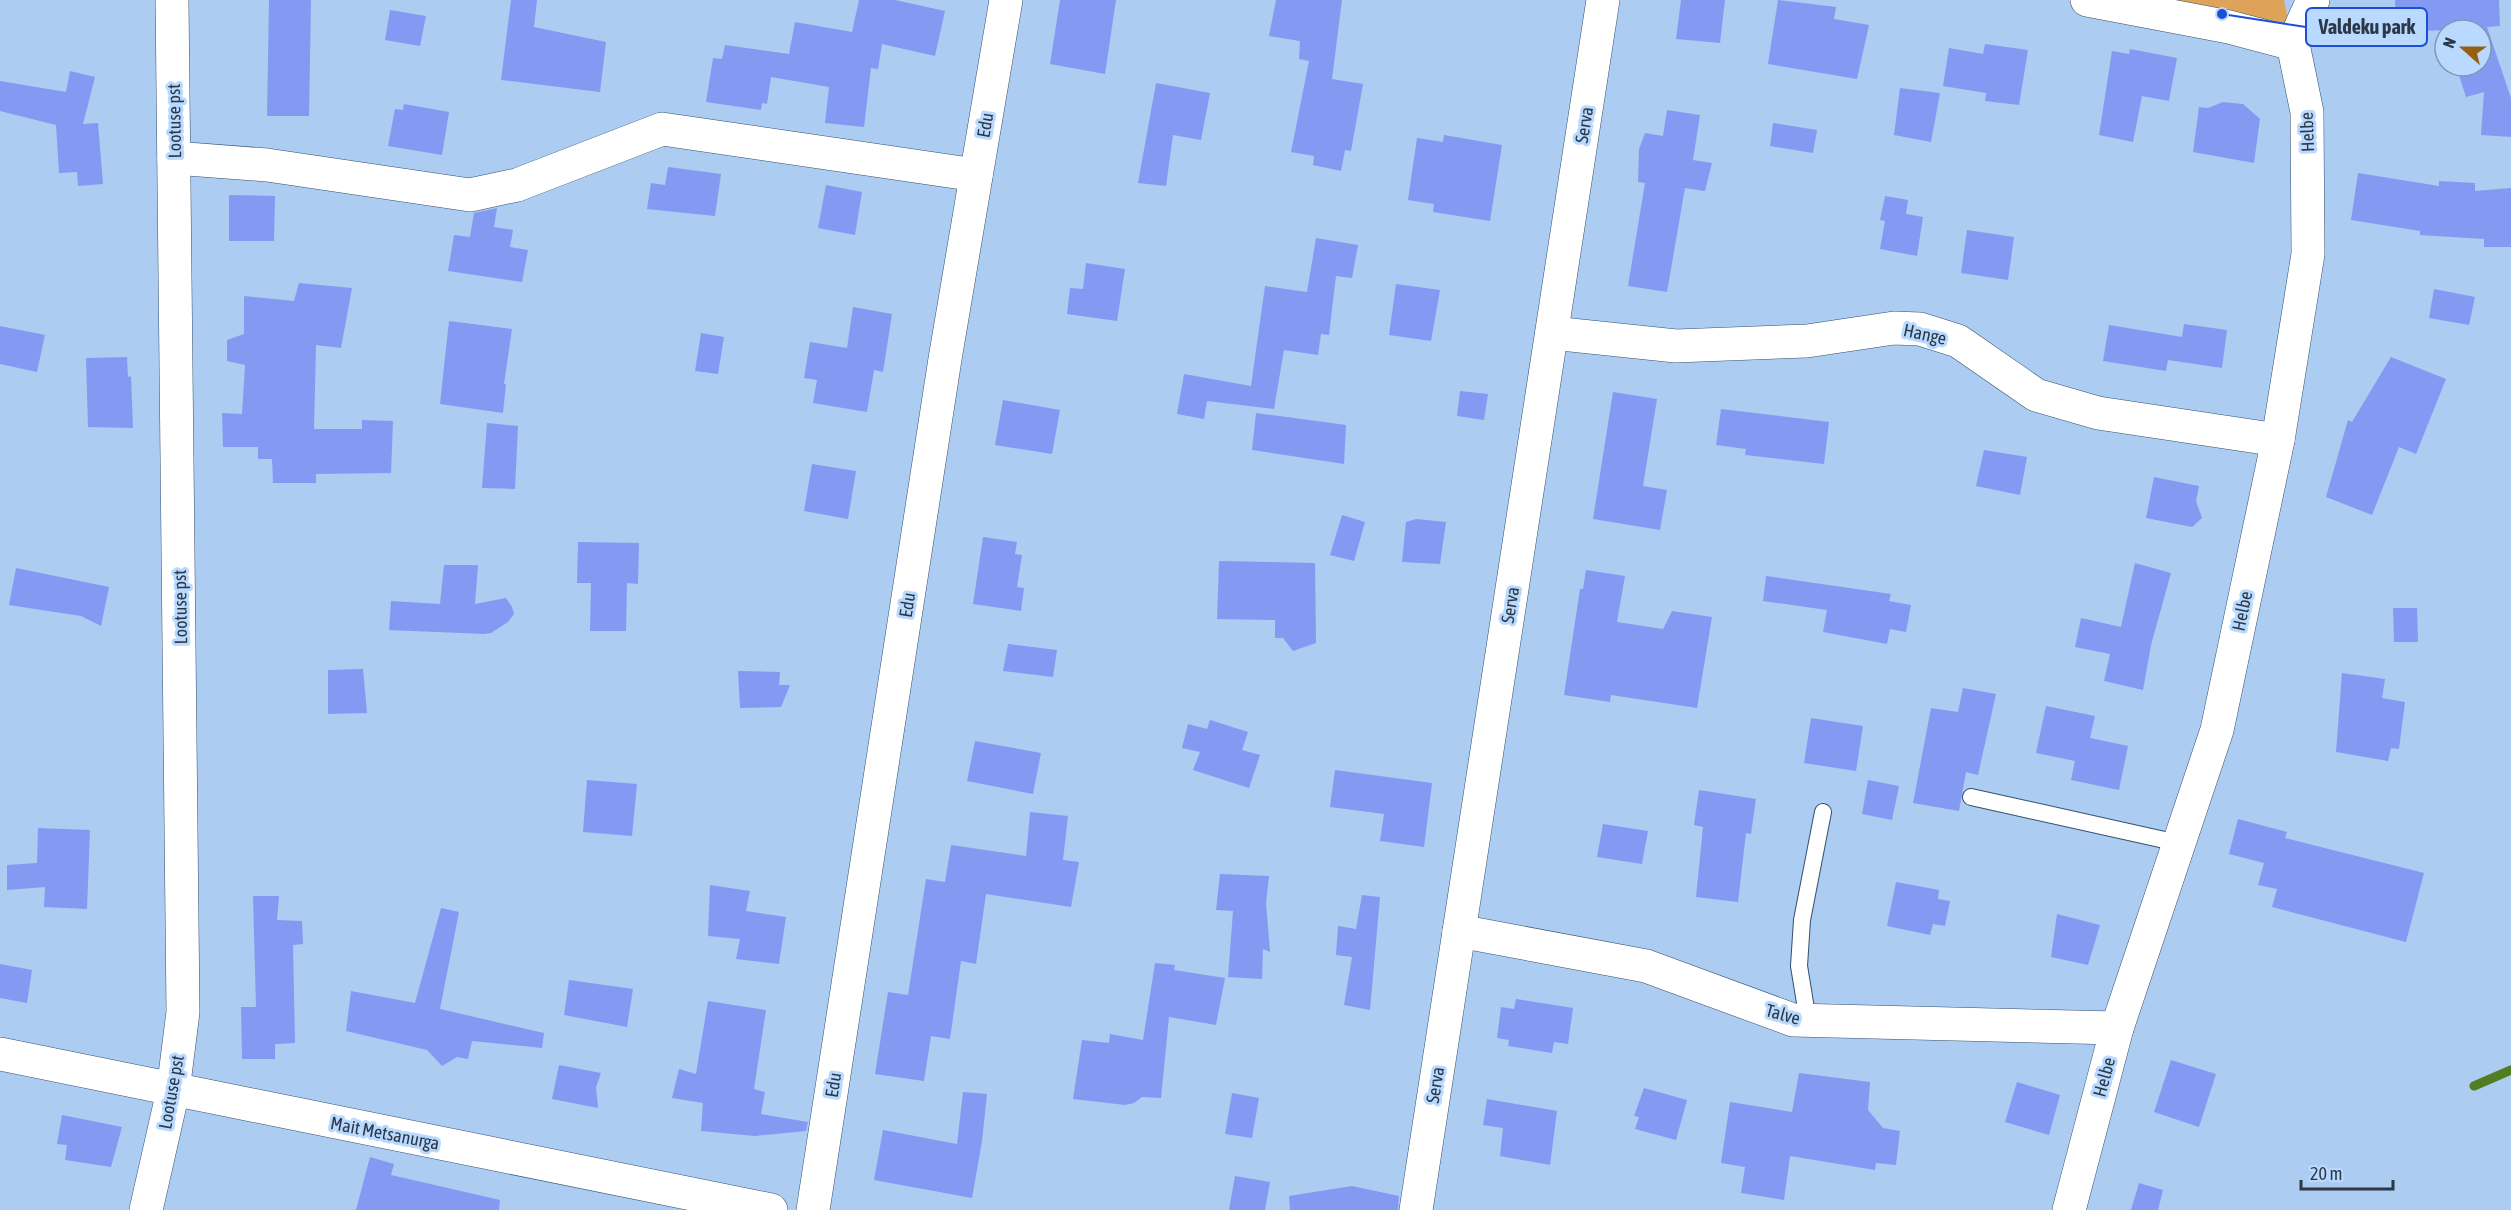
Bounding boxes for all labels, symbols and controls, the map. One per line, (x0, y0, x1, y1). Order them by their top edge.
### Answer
callout: Valdeku park (2306, 8, 2427, 46)
text: Valdeku park (2318, 15, 2416, 38)
north arrow (2433, 18, 2493, 78)
text: N (2439, 35, 2459, 50)
street label: Lootuse pst (163, 83, 185, 159)
street label: Serva (1571, 105, 1597, 145)
street label: Edu (972, 111, 998, 139)
street label: Helbe (2296, 112, 2318, 152)
street label: Hange (1902, 319, 1948, 349)
street label: Lootuse pst (169, 569, 191, 645)
street label: Serva (1497, 585, 1523, 625)
street label: Helbe (2228, 589, 2256, 633)
street label: Edu (895, 591, 919, 619)
street label: Talve (1763, 999, 1803, 1029)
street label: Lootuse pst (154, 1053, 188, 1131)
street label: Helbe (2089, 1055, 2119, 1099)
street label: Serva (1422, 1065, 1448, 1105)
street label: Edu (821, 1071, 845, 1099)
street label: Mait Metsanurga (329, 1112, 441, 1154)
scale bar (2301, 1153, 2392, 1191)
text: 20 m (2310, 1163, 2342, 1184)

